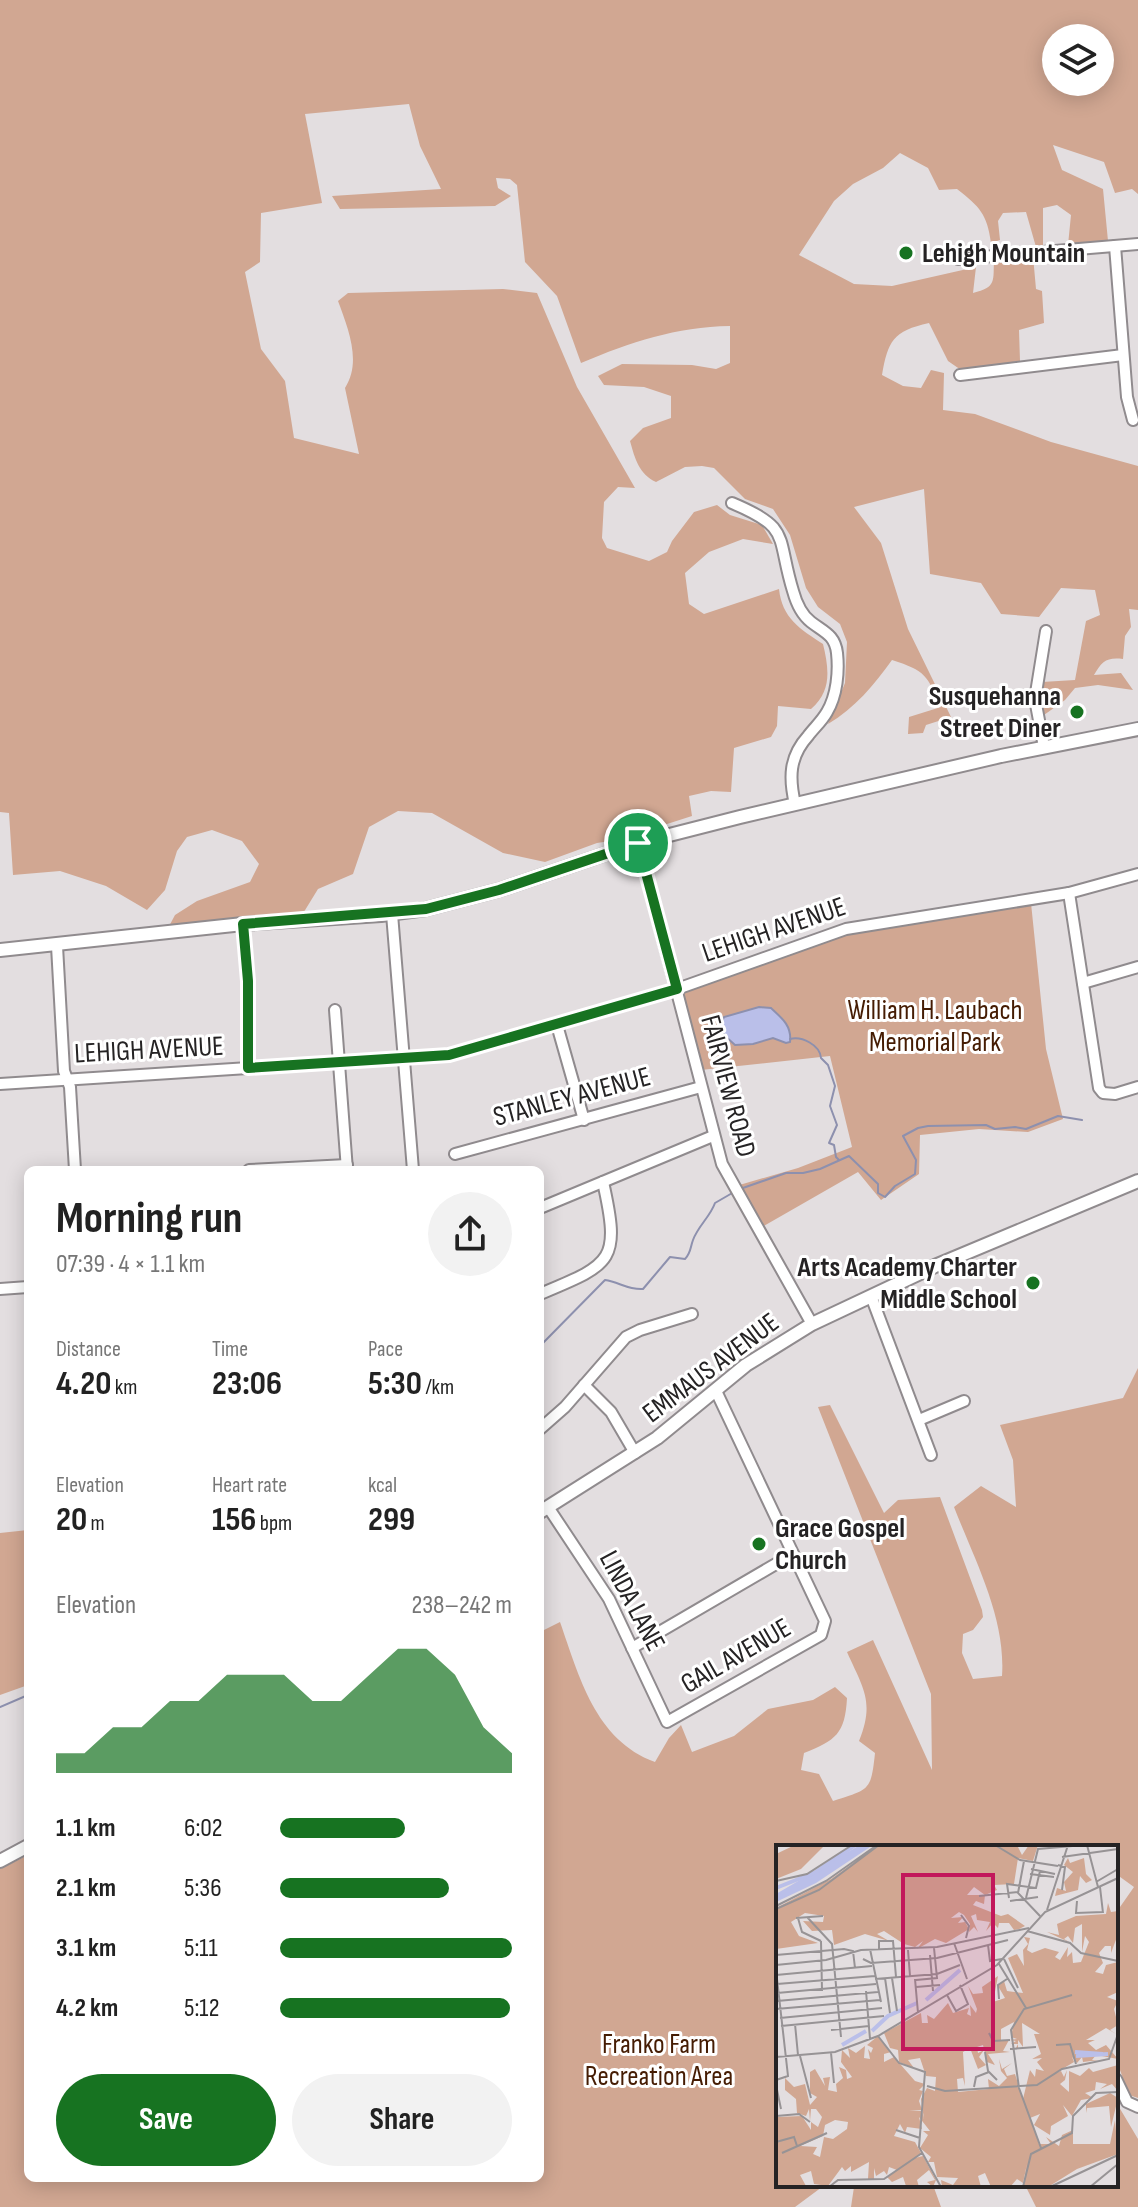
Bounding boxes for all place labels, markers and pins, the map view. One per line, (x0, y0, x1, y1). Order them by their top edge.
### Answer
place label: Lehigh Mountain (922, 237, 1085, 270)
marker: Lehigh Mountain (897, 244, 915, 262)
place label: Susquehanna Street Diner (929, 680, 1061, 745)
marker: Susquehanna Street Diner (1068, 703, 1086, 721)
pin (604, 809, 672, 877)
place label: Arts Academy Charter Middle School (797, 1251, 1017, 1316)
marker: Arts Academy Charter Middle School (1024, 1274, 1042, 1292)
place label: Grace Gospel Church (775, 1512, 905, 1577)
marker: Grace Gospel Church (750, 1535, 768, 1553)

